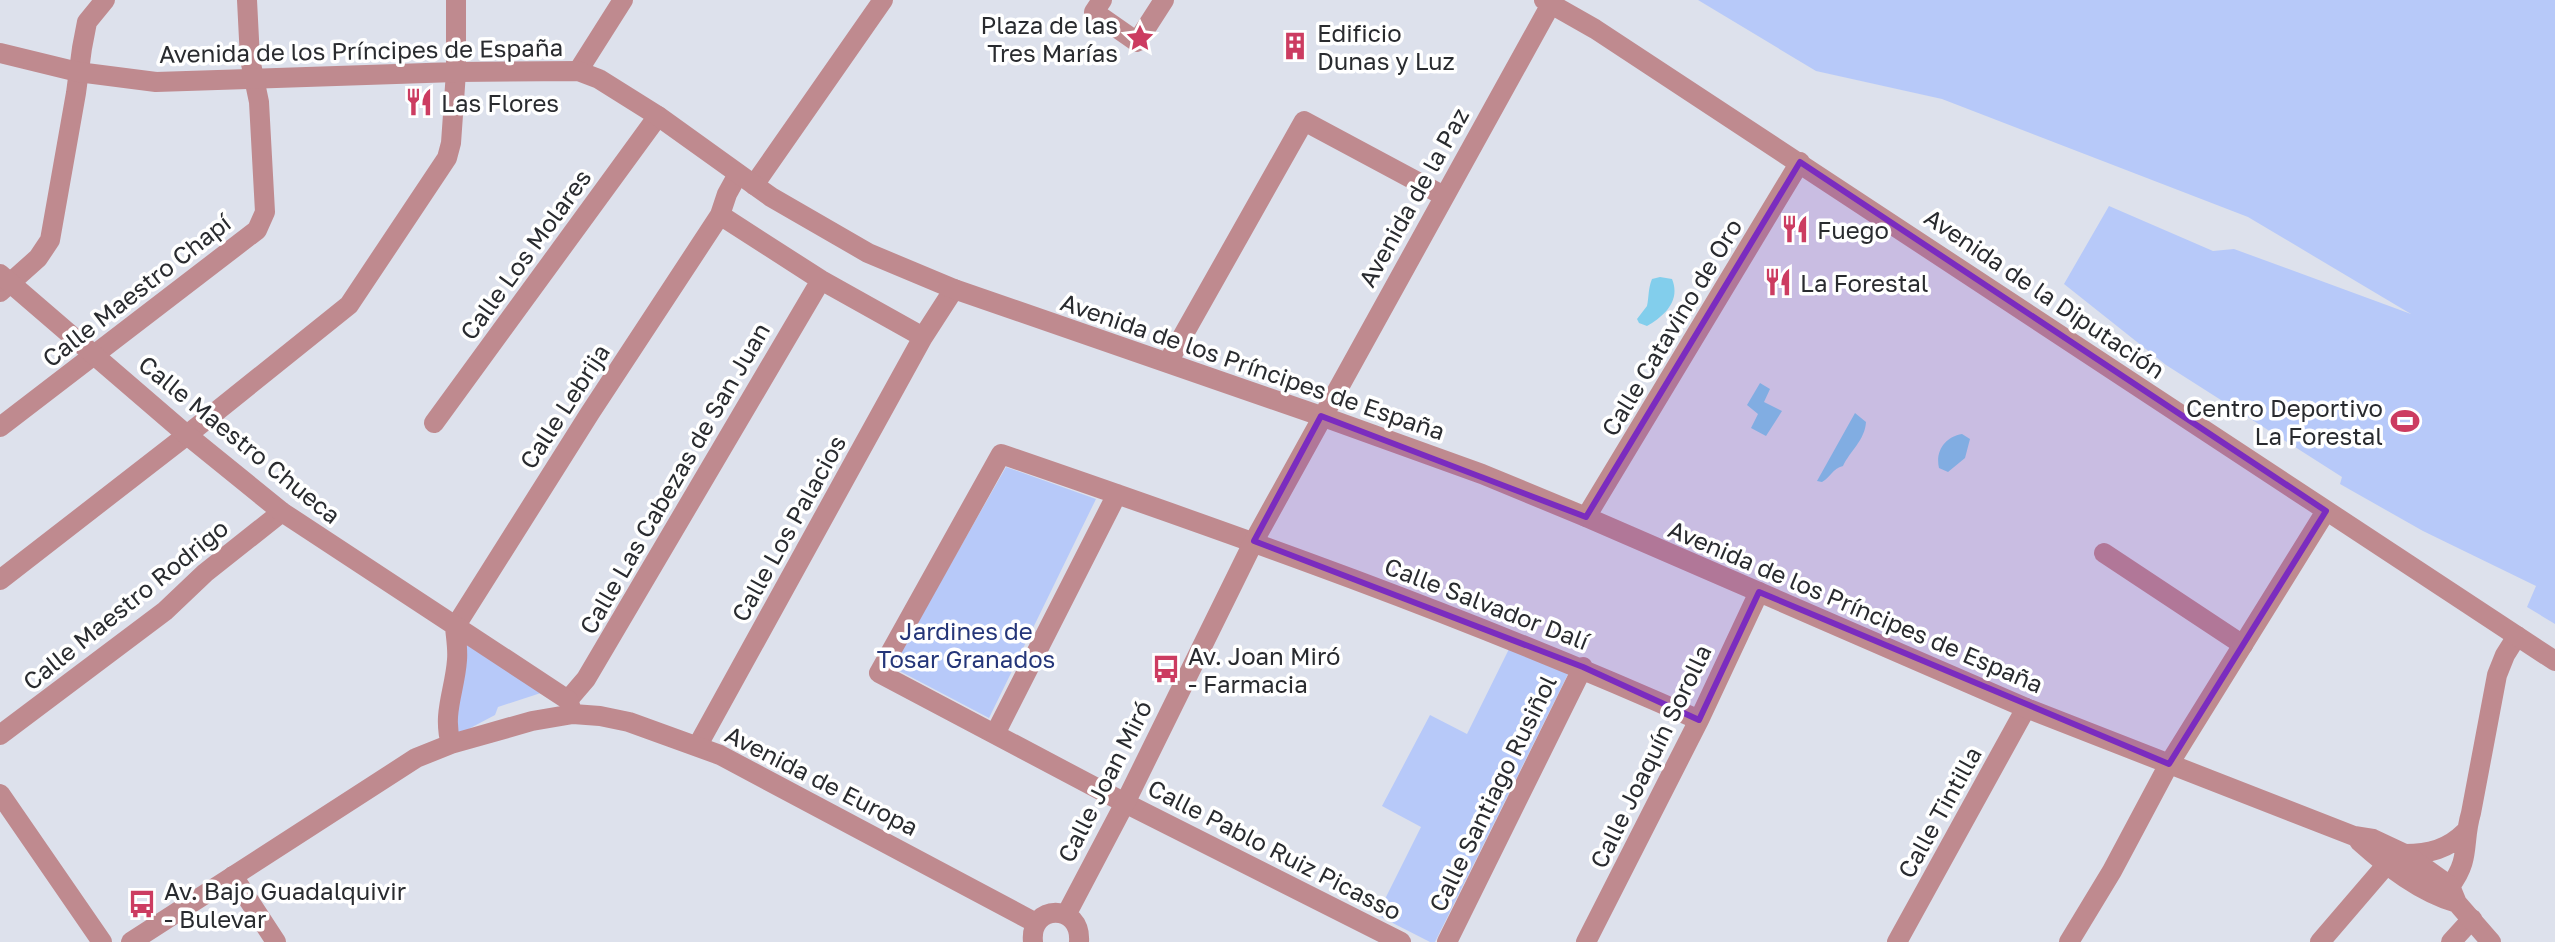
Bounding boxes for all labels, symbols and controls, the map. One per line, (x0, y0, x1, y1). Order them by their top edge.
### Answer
place label: Plaza de las Tres Marías (981, 10, 1118, 67)
place label: Edificio Dunas y Luz (1317, 18, 1455, 75)
place icon: Plaza de las Tres Marías (1125, 23, 1155, 53)
building icon: Edificio Dunas y Luz (1280, 31, 1310, 61)
street label: Avenida de los Príncipes de España (159, 32, 563, 68)
restaurant icon: Las Flores (404, 87, 434, 117)
place label: Las Flores (441, 88, 559, 117)
street label: Avenida de la Paz (1352, 102, 1474, 292)
street label: Calle Los Molares (453, 163, 597, 345)
street label: Avenida de la Diputación (1919, 202, 2171, 384)
street label: Calle Maestro Chapí (36, 207, 237, 372)
street label: Calle Catavino de Oro (1595, 213, 1747, 441)
restaurant icon: Fuego (1780, 214, 1810, 244)
place label: Fuego (1817, 215, 1889, 244)
restaurant icon: La Forestal (1763, 267, 1793, 297)
place label: La Forestal (1800, 268, 1929, 297)
street label: Avenida de los Príncipes de España (1057, 287, 1449, 445)
street label: Calle Las Cabezas de San Juan (573, 317, 775, 639)
street label: Calle Lebrija (513, 338, 615, 474)
street label: Calle Maestro Chueca (133, 349, 347, 529)
place label: Centro Deportivo La Forestal (2186, 393, 2383, 450)
sports icon: Centro Deportivo La Forestal (2390, 406, 2420, 436)
street label: Calle Los Palacios (725, 430, 851, 626)
street label: Calle Maestro Rodrigo (17, 512, 233, 696)
street label: Avenida de los Príncipes de España (1664, 514, 2048, 698)
street label: Calle Salvador Dalí (1381, 551, 1595, 656)
park label: Jardines de Tosar Granados (877, 616, 1055, 673)
street label: Calle Joaquín Sorolla (1583, 640, 1717, 872)
place label: Av. Joan Miró - Farmacia (1188, 641, 1340, 698)
bus stop icon: Av. Joan Miró - Farmacia (1151, 654, 1181, 684)
street label: Calle Santiago Rusiñol (1422, 670, 1562, 916)
street label: Calle Joan Miró (1051, 695, 1157, 867)
street label: Avenida de Europa (721, 719, 923, 841)
street label: Calle Tintilla (1891, 741, 1987, 883)
street label: Calle Pablo Ruiz Picasso (1144, 772, 1406, 926)
place label: Av. Bajo Guadalquivir - Bulevar (164, 876, 406, 933)
bus stop icon: Av. Bajo Guadalquivir - Bulevar (127, 889, 157, 919)

